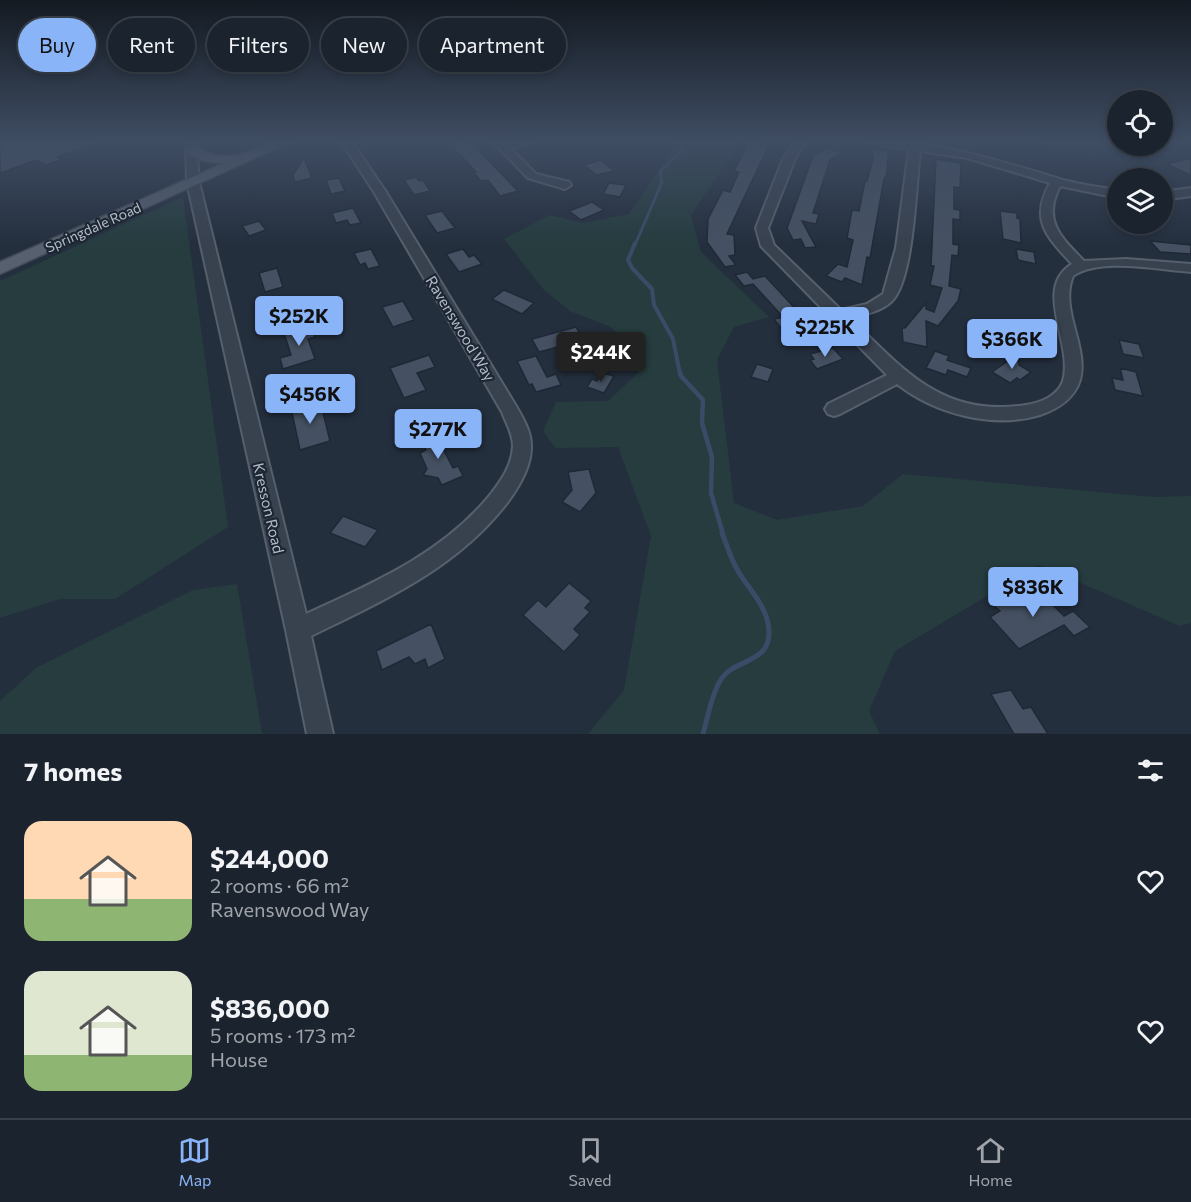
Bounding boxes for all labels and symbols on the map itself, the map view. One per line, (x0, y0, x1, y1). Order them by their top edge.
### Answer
street label: Springdale Road (43, 198, 143, 256)
street label: Ravenswood Way (423, 272, 500, 384)
pin: $252K (257, 296, 341, 347)
pin: $225K (783, 307, 867, 358)
pin: $366K (970, 319, 1054, 370)
pin: $244K (559, 332, 643, 383)
pin: $456K (268, 374, 352, 425)
pin: $277K (396, 409, 480, 460)
street label: Kresson Road (250, 461, 288, 555)
pin: $836K (991, 567, 1075, 618)

